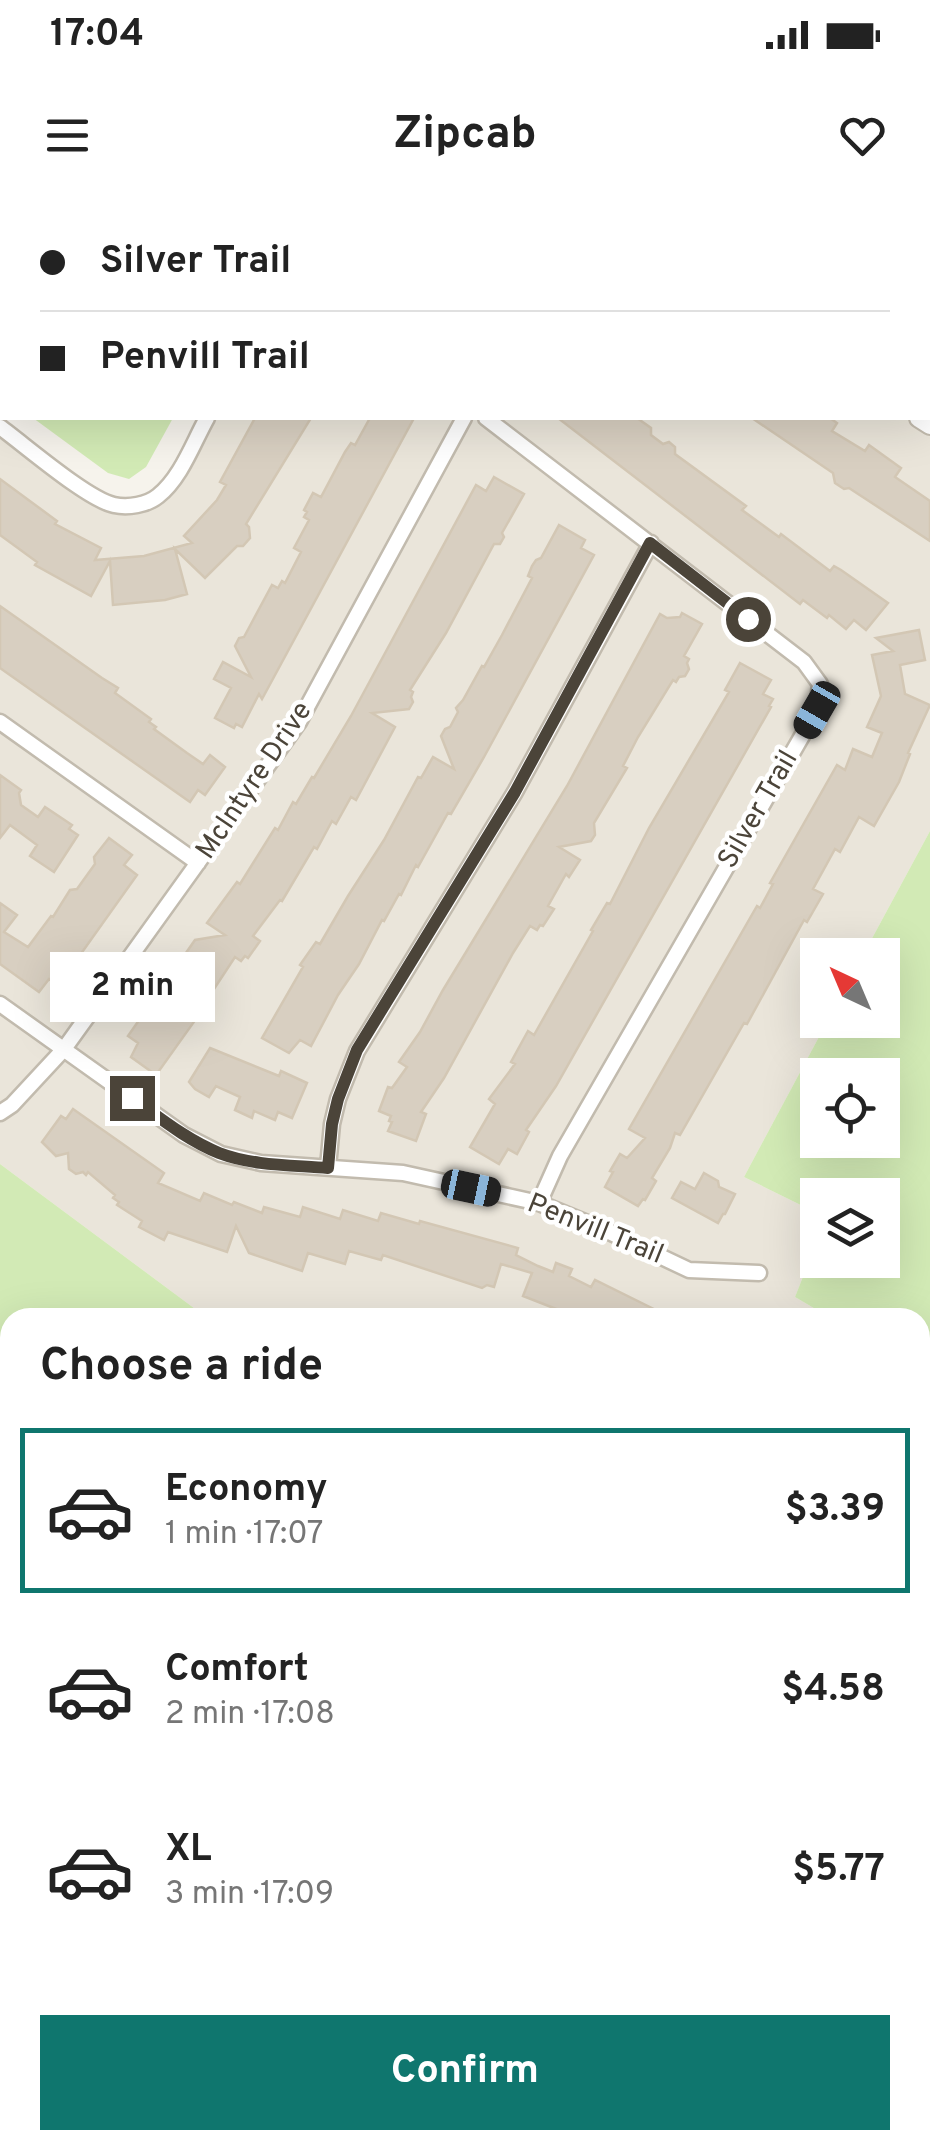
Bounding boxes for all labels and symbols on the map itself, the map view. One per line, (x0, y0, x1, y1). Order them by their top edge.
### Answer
route start (726, 597, 771, 642)
car (789, 677, 845, 743)
street label: McIntyre Drive (189, 695, 321, 867)
street label: Silver Trail (711, 744, 807, 876)
north arrow (800, 938, 900, 1038)
callout: 2 min (49, 953, 214, 1023)
route end (110, 1076, 155, 1121)
car (439, 1167, 503, 1209)
street label: Penvill Trail (522, 1186, 668, 1274)

